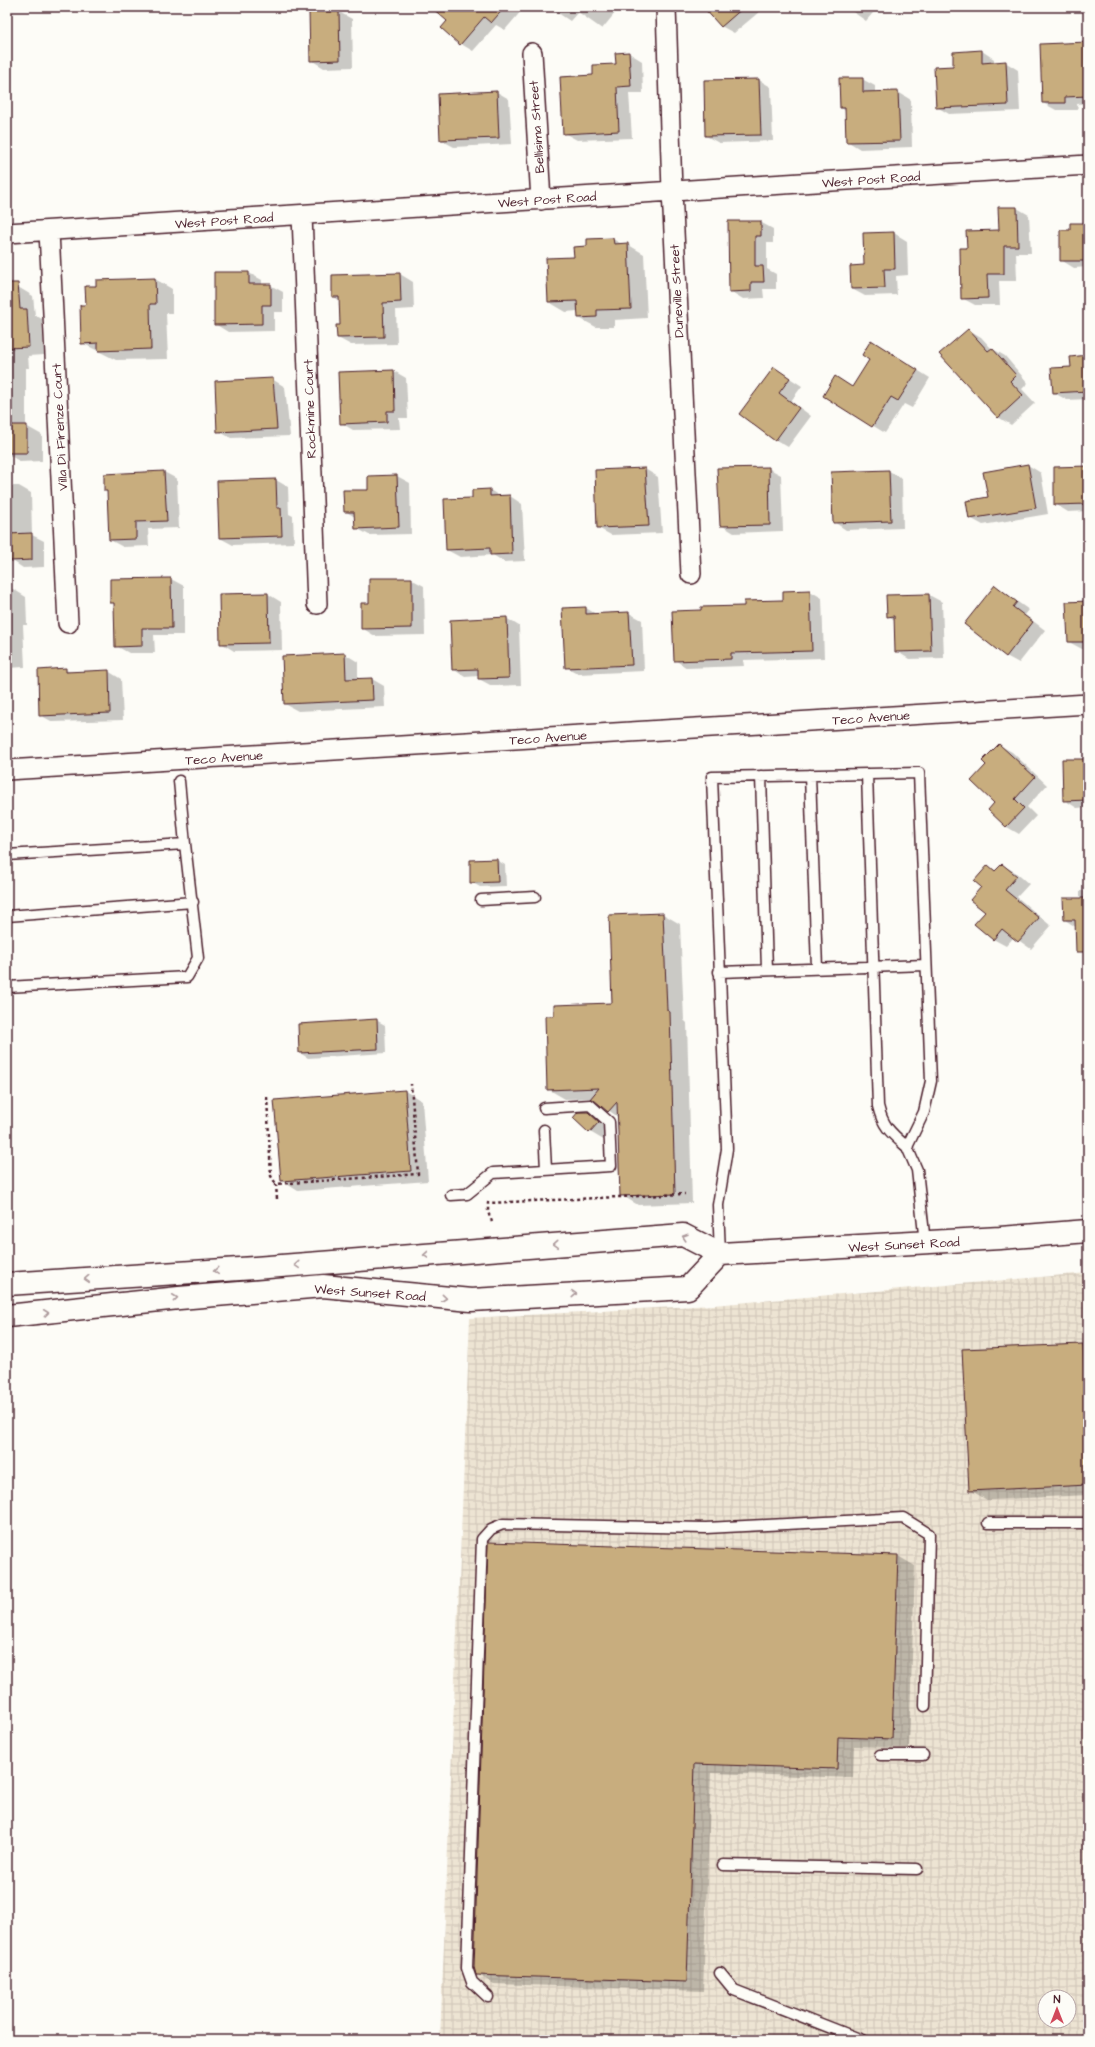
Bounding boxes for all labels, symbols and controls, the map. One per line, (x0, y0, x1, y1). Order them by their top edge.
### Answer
street label: Bellisima Street (525, 79, 549, 174)
street label: West Post Road (821, 168, 921, 192)
street label: West Post Road (497, 188, 597, 212)
street label: West Post Road (174, 209, 274, 233)
street label: Duneville Street (666, 243, 688, 338)
street label: Rockmine Court (299, 358, 321, 459)
street label: Villa Di Firenze Court (48, 362, 72, 491)
street label: Teco Avenue (831, 706, 911, 730)
street label: Teco Avenue (508, 726, 588, 750)
street label: Teco Avenue (184, 746, 264, 770)
street label: West Sunset Road (848, 1233, 961, 1257)
one-way arrow (682, 1234, 689, 1242)
one-way arrow (553, 1239, 559, 1248)
one-way arrow (423, 1251, 429, 1260)
one-way arrow (294, 1261, 300, 1270)
one-way arrow (213, 1266, 219, 1275)
one-way arrow (84, 1275, 90, 1284)
street label: West Sunset Road (314, 1280, 427, 1306)
one-way arrow (571, 1290, 577, 1299)
one-way arrow (441, 1293, 447, 1302)
one-way arrow (172, 1294, 178, 1303)
one-way arrow (43, 1309, 49, 1318)
north arrow (1037, 1989, 1077, 2029)
text: N (1054, 1992, 1061, 2007)

